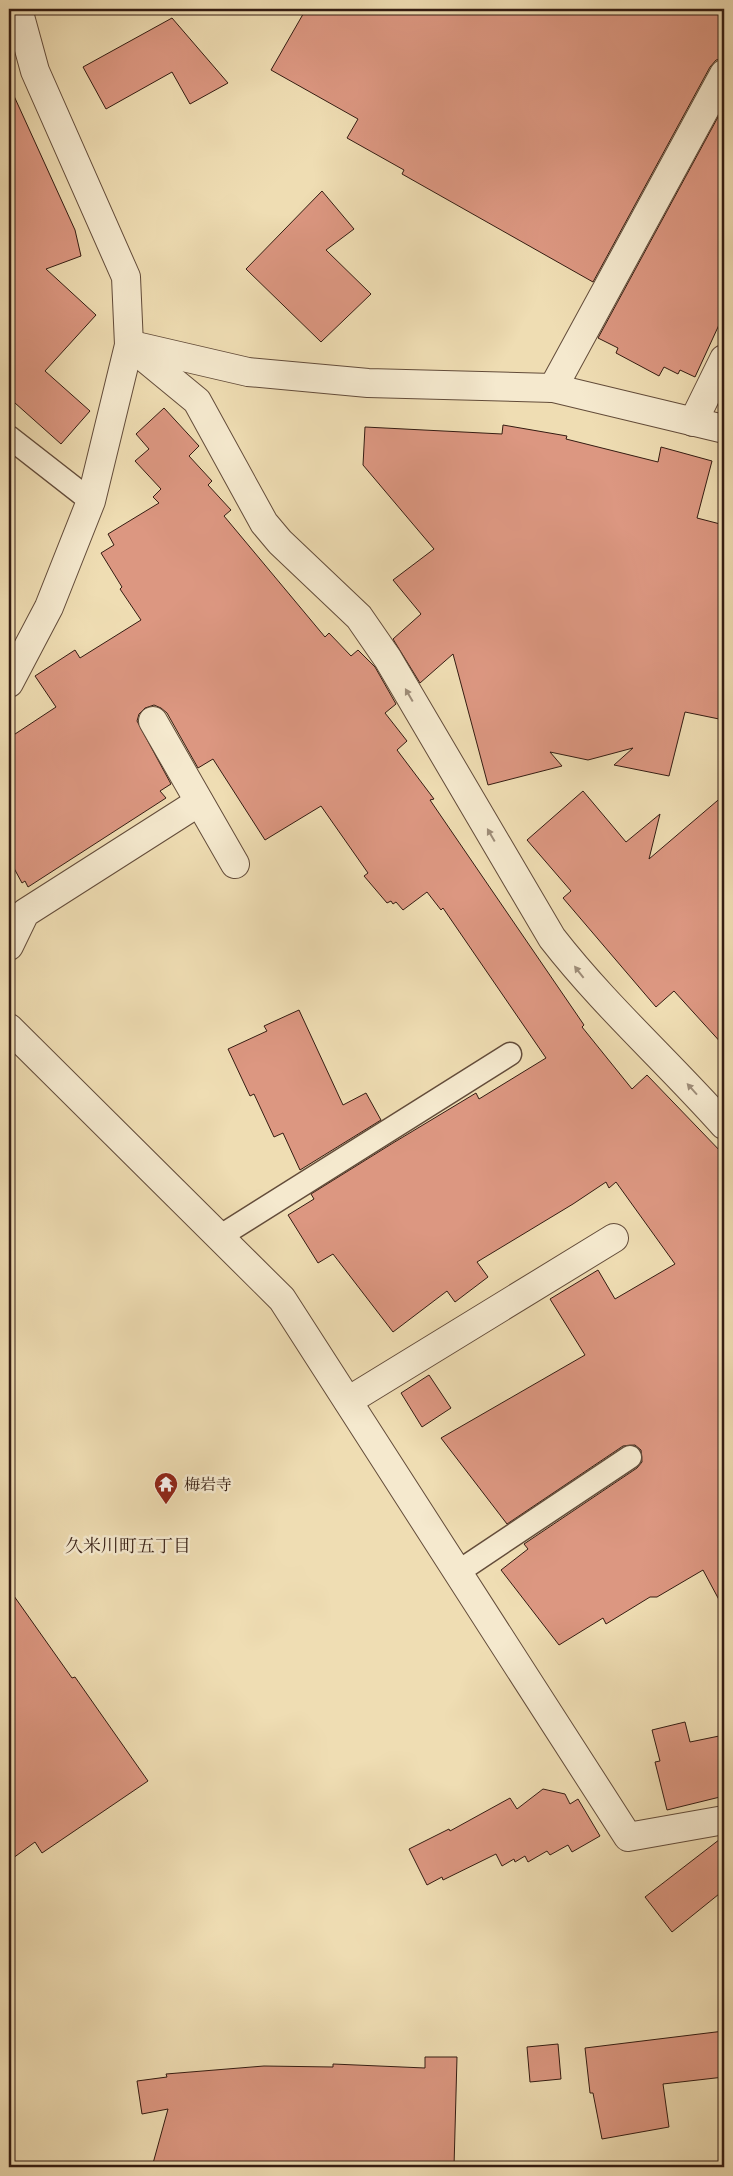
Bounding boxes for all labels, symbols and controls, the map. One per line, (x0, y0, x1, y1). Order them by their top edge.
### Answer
one-way arrow (405, 688, 414, 702)
one-way arrow (487, 829, 496, 842)
one-way arrow (573, 966, 584, 979)
one-way arrow (686, 1083, 698, 1095)
temple icon: 梅岩寺 (153, 1471, 179, 1505)
place label: 梅岩寺 (184, 1472, 232, 1496)
district label: 久米川町五丁目 (65, 1532, 191, 1559)

